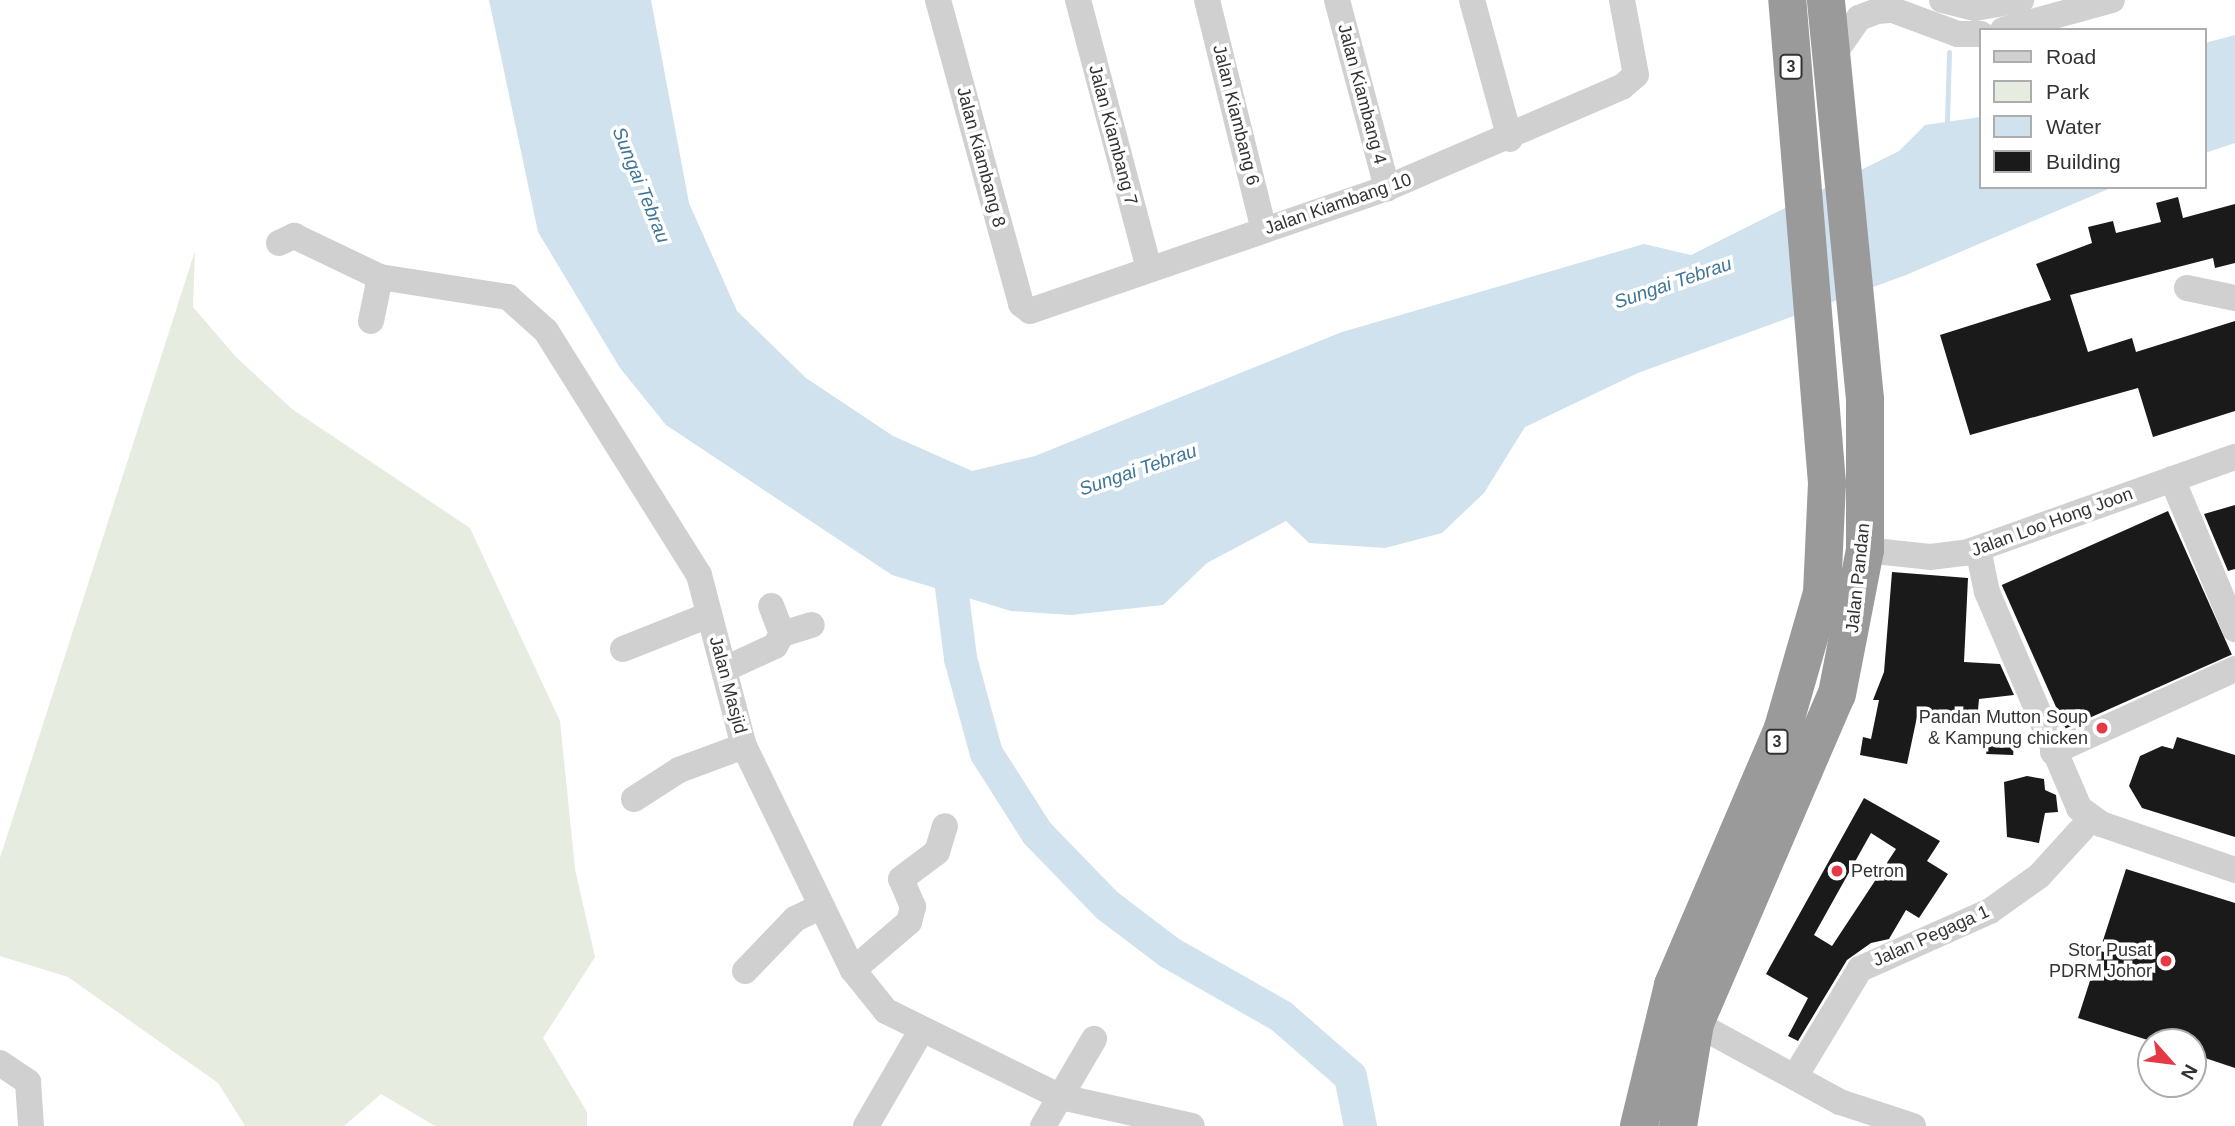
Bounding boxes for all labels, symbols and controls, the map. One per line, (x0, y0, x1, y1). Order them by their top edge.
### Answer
street label: Jalan Kiambang 4 (1333, 22, 1391, 166)
legend (1980, 28, 2207, 189)
street label: Jalan Kiambang 6 (1208, 42, 1264, 188)
text: Road (2046, 45, 2096, 68)
road number: 3 (1779, 54, 1803, 80)
street label: Jalan Kiambang 7 (1084, 63, 1142, 207)
text: Park (2046, 80, 2089, 103)
street label: Jalan Kiambang 8 (952, 85, 1010, 229)
text: Water (2046, 115, 2101, 138)
water label: Sungai Tebrau (607, 124, 675, 246)
text: Building (2046, 150, 2121, 173)
street label: Jalan Kiambang 10 (1262, 169, 1414, 239)
water label: Sungai Tebrau (1611, 252, 1735, 314)
water label: Sungai Tebrau (1076, 439, 1200, 501)
street label: Jalan Loo Hong Joon (1968, 483, 2136, 561)
street label: Jalan Pandan (1842, 522, 1874, 634)
street label: Jalan Masjid (705, 634, 751, 736)
place label: Pandan Mutton Soup & Kampung chicken (1919, 707, 2088, 750)
marker: Pandan Mutton Soup & Kampung chicken (2094, 720, 2110, 736)
road number: 3 (1765, 730, 1789, 754)
place label: Petron (1851, 860, 1904, 882)
marker: Petron (1829, 863, 1845, 879)
street label: Jalan Pegaga 1 (1869, 901, 1993, 971)
place label: Stor Pusat PDRM Johor (2049, 940, 2152, 982)
marker: Stor Pusat PDRM Johor (2158, 953, 2174, 969)
north arrow (2137, 1028, 2207, 1098)
text: N (2177, 1061, 2202, 1083)

